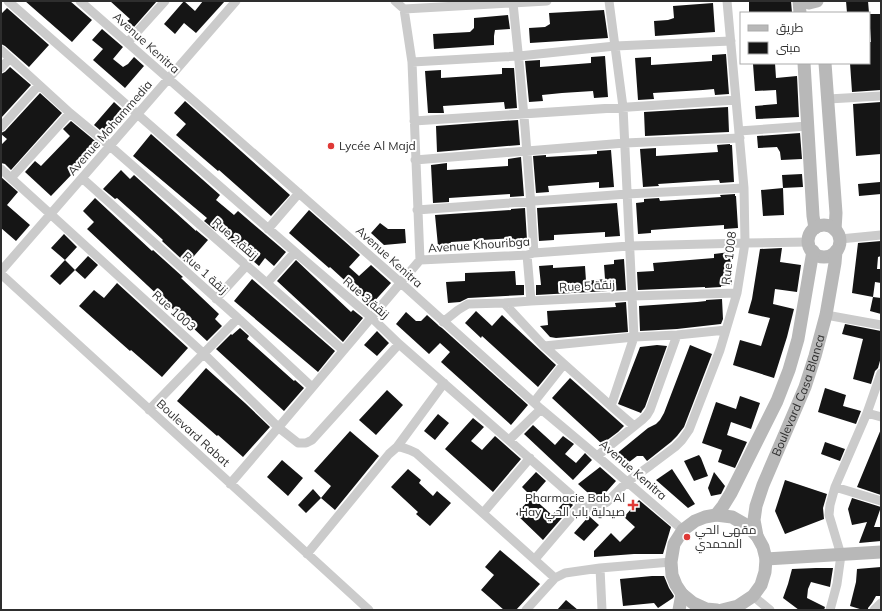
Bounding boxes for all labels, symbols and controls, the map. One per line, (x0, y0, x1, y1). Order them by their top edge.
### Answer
street label: Avenue Kenitra (110, 9, 183, 76)
legend (740, 12, 870, 64)
text: طريق (776, 20, 804, 35)
text: مبنى (776, 40, 801, 55)
street label: Avenue Mohammedia (64, 77, 155, 178)
place label: Lycée Al Majd (339, 138, 416, 153)
marker: Lycée Al Majd (326, 141, 336, 151)
street label: Rue 2 زنقة (209, 215, 261, 263)
street label: Avenue Kenitra (353, 223, 426, 290)
street label: Rue 1008 (718, 230, 739, 286)
street label: Avenue Khouribga (427, 233, 530, 256)
street label: Rue 1 زنقة (179, 248, 231, 297)
street label: Rue 3 زنقة (340, 274, 392, 322)
street label: Rue 5 زنقة (559, 277, 615, 294)
street label: Rue 1003 (149, 287, 199, 334)
street label: Boulevard Casa Blanca (768, 333, 827, 459)
street label: Boulevard Rabat (154, 396, 233, 469)
street label: Avenue Kenitra (597, 436, 670, 503)
place label: Pharmacie Bab Al Hay صيدلية باب الحي (519, 490, 625, 522)
marker: Pharmacie Bab Al Hay صيدلية باب الحي (628, 500, 638, 510)
place label: مقهى الحي المحمدي (695, 522, 756, 554)
marker: مقهى الحي المحمدي (682, 532, 692, 542)

